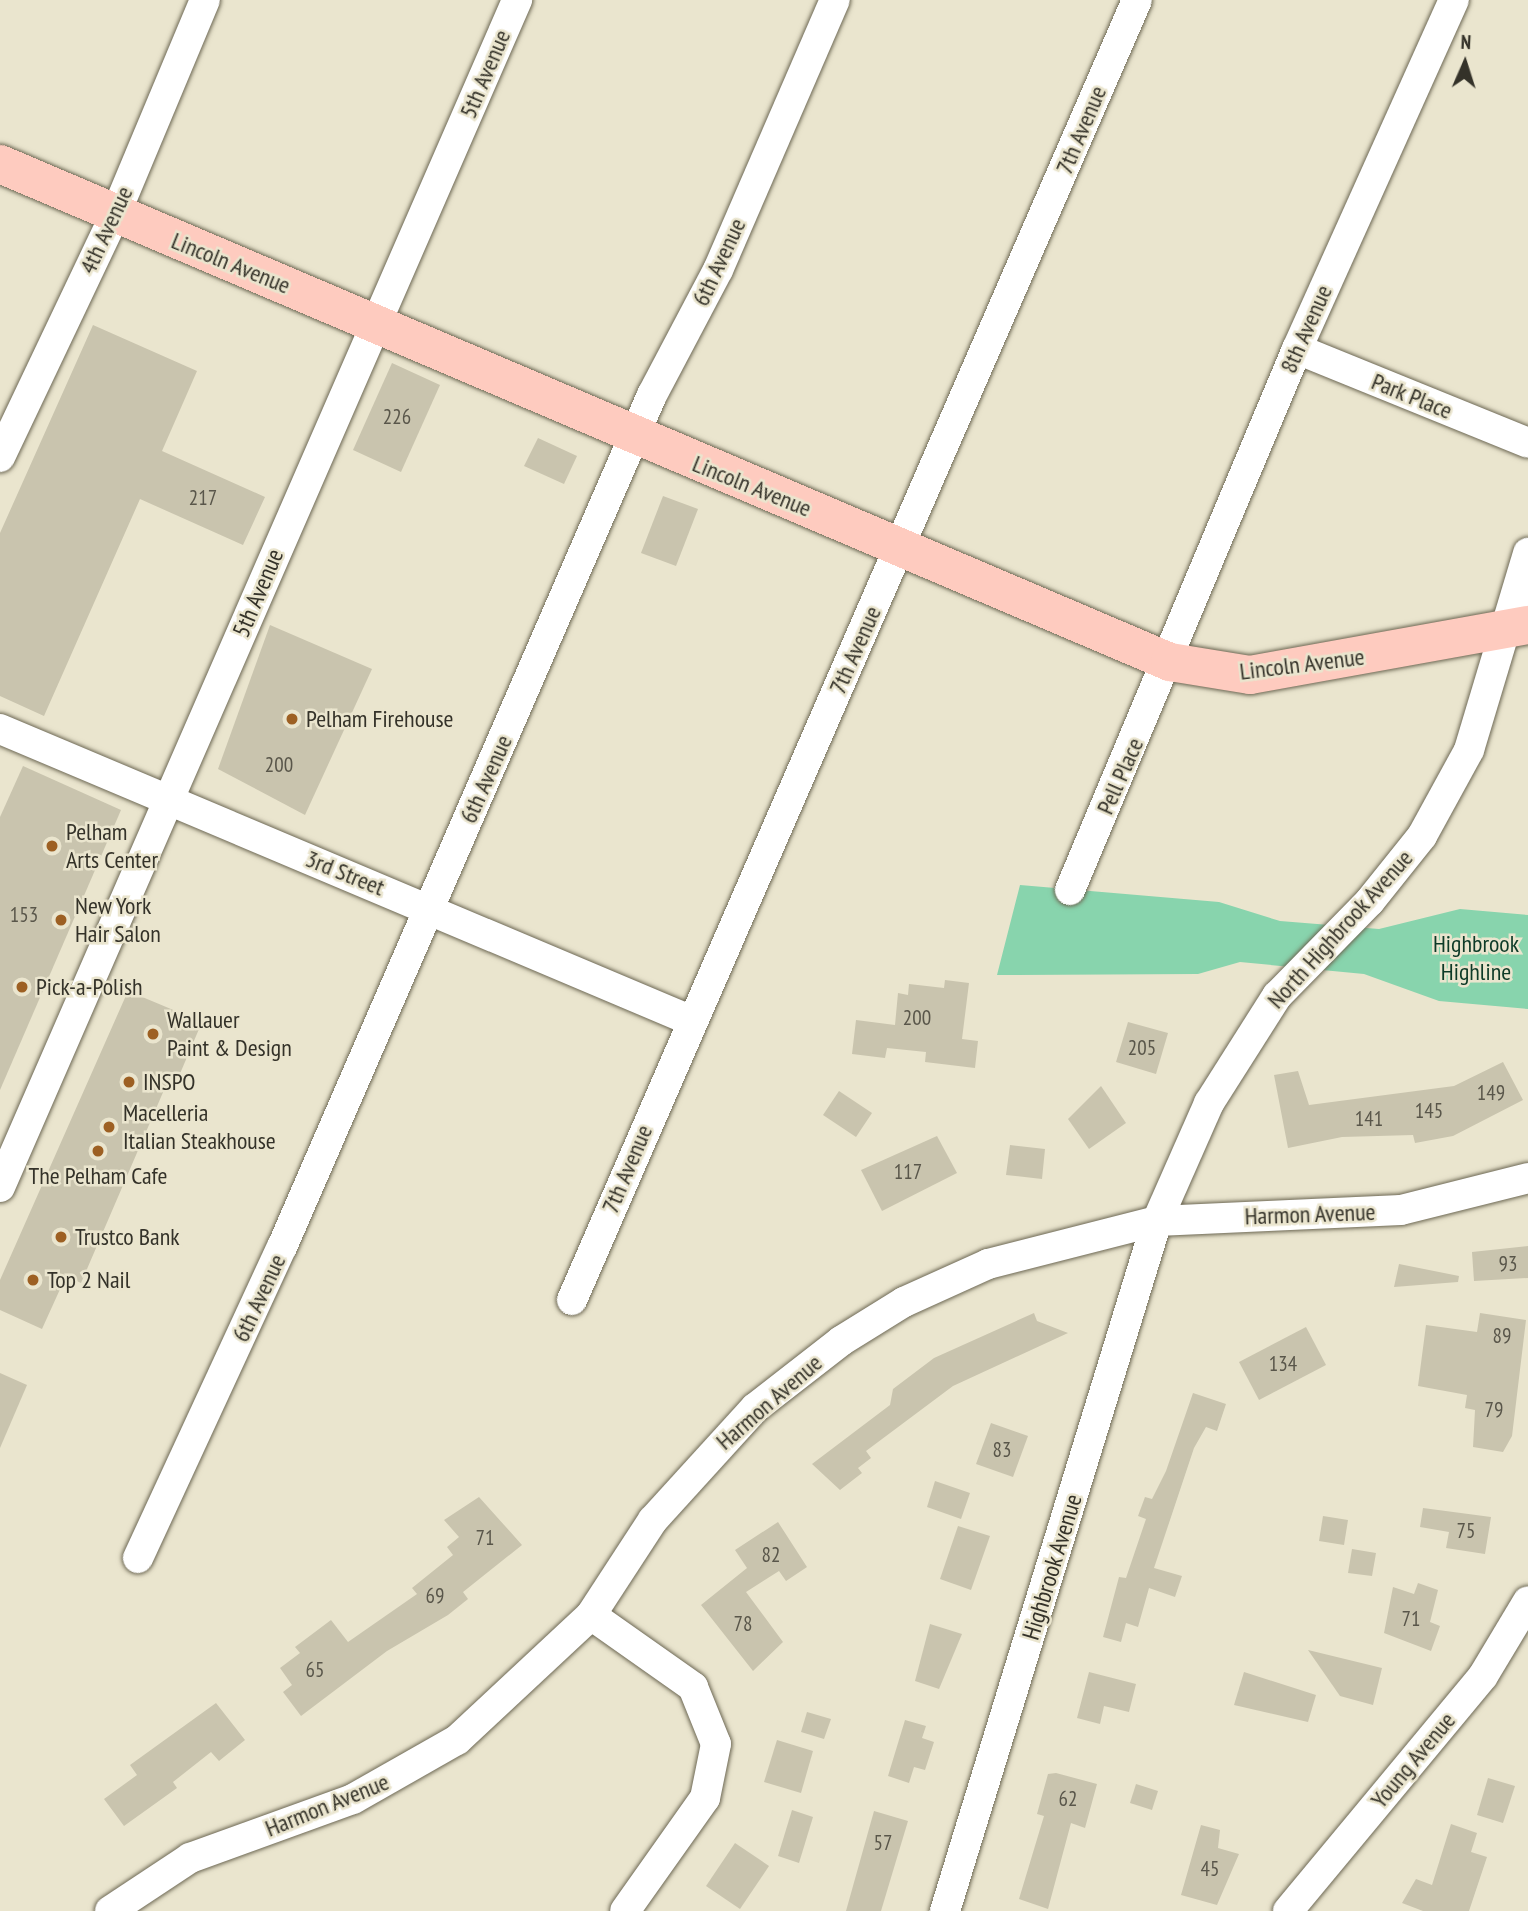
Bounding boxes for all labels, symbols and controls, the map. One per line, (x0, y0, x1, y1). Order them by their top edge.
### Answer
street label: 5th Avenue (453, 25, 517, 123)
north arrow (1430, 28, 1500, 98)
text: N (1460, 30, 1472, 54)
street label: 7th Avenue (1049, 81, 1113, 179)
street label: 4th Avenue (73, 181, 139, 279)
street label: 6th Avenue (686, 213, 752, 311)
street label: Lincoln Avenue (167, 226, 295, 300)
street label: 8th Avenue (1274, 280, 1338, 378)
street label: Park Place (1367, 367, 1457, 425)
house number: 226 (383, 404, 411, 430)
street label: Lincoln Avenue (688, 449, 816, 523)
house number: 217 (189, 485, 217, 511)
street label: 5th Avenue (226, 544, 290, 642)
street label: 7th Avenue (823, 601, 887, 699)
street label: Lincoln Avenue (1238, 642, 1366, 686)
place label: Pelham Firehouse (306, 705, 453, 733)
marker: Pelham Firehouse (284, 711, 300, 727)
street label: 6th Avenue (454, 730, 518, 828)
street label: Pell Place (1090, 733, 1150, 819)
house number: 200 (265, 752, 293, 778)
place label: Pelham Arts Center (66, 818, 158, 874)
marker: Pelham Arts Center (44, 838, 60, 854)
street label: North Highbrook Avenue (1261, 843, 1419, 1015)
street label: 3rd Street (301, 844, 389, 902)
place label: New York Hair Salon (75, 892, 161, 948)
house number: 153 (10, 902, 38, 928)
marker: New York Hair Salon (53, 912, 69, 928)
park label: Highbrook Highline (1433, 930, 1519, 986)
place label: Pick-a-Polish (36, 973, 143, 1001)
marker: Pick-a-Polish (14, 979, 30, 995)
house number: 200 (903, 1005, 931, 1031)
place label: Wallauer Paint & Design (167, 1006, 292, 1062)
marker: Wallauer Paint & Design (145, 1026, 161, 1042)
house number: 205 (1128, 1035, 1156, 1061)
place label: INSPO (143, 1068, 195, 1096)
marker: INSPO (121, 1074, 137, 1090)
house number: 149 (1477, 1080, 1505, 1106)
house number: 145 (1415, 1098, 1443, 1124)
place label: Macelleria Italian Steakhouse (123, 1099, 276, 1155)
house number: 141 (1355, 1106, 1383, 1132)
marker: Macelleria Italian Steakhouse (101, 1119, 117, 1135)
street label: 7th Avenue (595, 1120, 659, 1218)
marker: The Pelham Cafe (90, 1143, 106, 1159)
house number: 117 (894, 1159, 922, 1185)
place label: The Pelham Cafe (29, 1162, 167, 1190)
street label: Harmon Avenue (1244, 1197, 1376, 1231)
place label: Trustco Bank (75, 1223, 180, 1251)
marker: Trustco Bank (53, 1229, 69, 1245)
street label: 6th Avenue (226, 1249, 292, 1347)
house number: 93 (1499, 1251, 1517, 1277)
place label: Top 2 Nail (47, 1266, 130, 1294)
marker: Top 2 Nail (25, 1272, 41, 1288)
house number: 89 (1493, 1323, 1511, 1349)
street label: Harmon Avenue (710, 1348, 828, 1456)
house number: 134 (1269, 1351, 1297, 1377)
house number: 79 (1485, 1397, 1503, 1423)
house number: 83 (993, 1437, 1011, 1463)
street label: Highbrook Avenue (1016, 1490, 1088, 1644)
house number: 75 (1457, 1518, 1475, 1544)
house number: 71 (476, 1525, 494, 1551)
house number: 82 (762, 1542, 780, 1568)
house number: 69 (426, 1583, 444, 1609)
house number: 71 (1402, 1606, 1420, 1632)
house number: 78 (734, 1611, 752, 1637)
house number: 65 (306, 1657, 324, 1683)
street label: Young Avenue (1364, 1706, 1462, 1814)
street label: Harmon Avenue (261, 1767, 393, 1843)
house number: 62 (1059, 1786, 1077, 1812)
house number: 57 (874, 1830, 892, 1856)
house number: 45 (1201, 1856, 1219, 1882)

